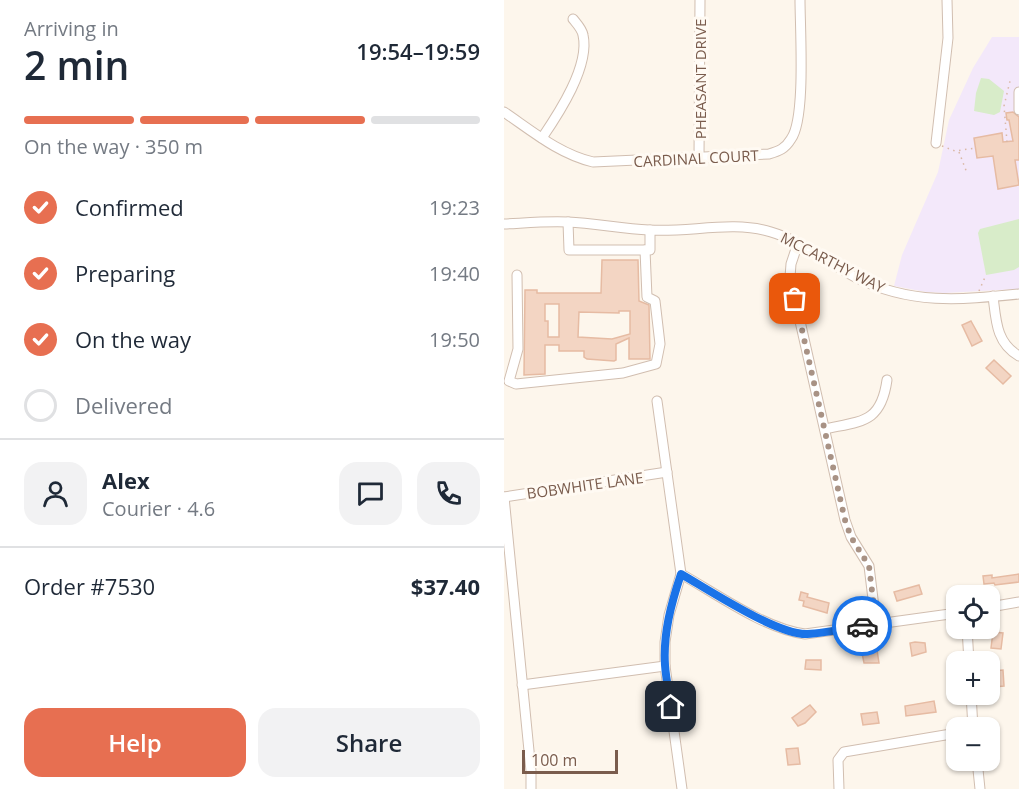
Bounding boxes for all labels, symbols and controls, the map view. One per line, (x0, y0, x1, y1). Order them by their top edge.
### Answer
text: Arriving in (24, 15, 119, 42)
street label: PHEASANT DRIVE (690, 19, 710, 139)
text: 19:54–19:59 (356, 36, 480, 66)
text: 2 min (24, 38, 129, 91)
text: On the way · 350 m (24, 133, 203, 160)
street label: CARDINAL COURT (633, 145, 760, 171)
icon: check (24, 191, 57, 224)
text: Confirmed (75, 192, 184, 222)
text: 19:23 (429, 194, 480, 221)
street label: MCCARTHY WAY (777, 227, 889, 297)
icon: check (24, 257, 57, 290)
text: Preparing (75, 258, 175, 288)
text: 19:40 (429, 260, 480, 287)
pin (769, 273, 820, 324)
icon: bag (778, 282, 811, 315)
icon: check (24, 323, 57, 356)
text: On the way (75, 324, 191, 354)
text: 19:50 (429, 326, 480, 353)
text: Delivered (75, 390, 173, 420)
button: person (24, 462, 87, 525)
button: chat (339, 462, 402, 525)
button: phone (417, 462, 480, 525)
text: Alex (102, 465, 150, 495)
street label: BOBWHITE LANE (525, 467, 645, 503)
text: Courier · 4.6 (102, 495, 215, 522)
text: Order #7530 (24, 571, 155, 601)
text: $37.40 (411, 571, 480, 601)
map controls (946, 585, 1000, 771)
button: locate (946, 585, 1000, 639)
courier (832, 596, 892, 656)
icon: car (846, 610, 879, 643)
button: + (946, 651, 1000, 705)
pin (645, 681, 696, 732)
icon: home (654, 690, 687, 723)
button: Help (24, 708, 246, 777)
button: Share (258, 708, 480, 777)
button: − (946, 717, 1000, 771)
scale bar (522, 747, 618, 774)
text: 100 m (531, 749, 577, 771)

